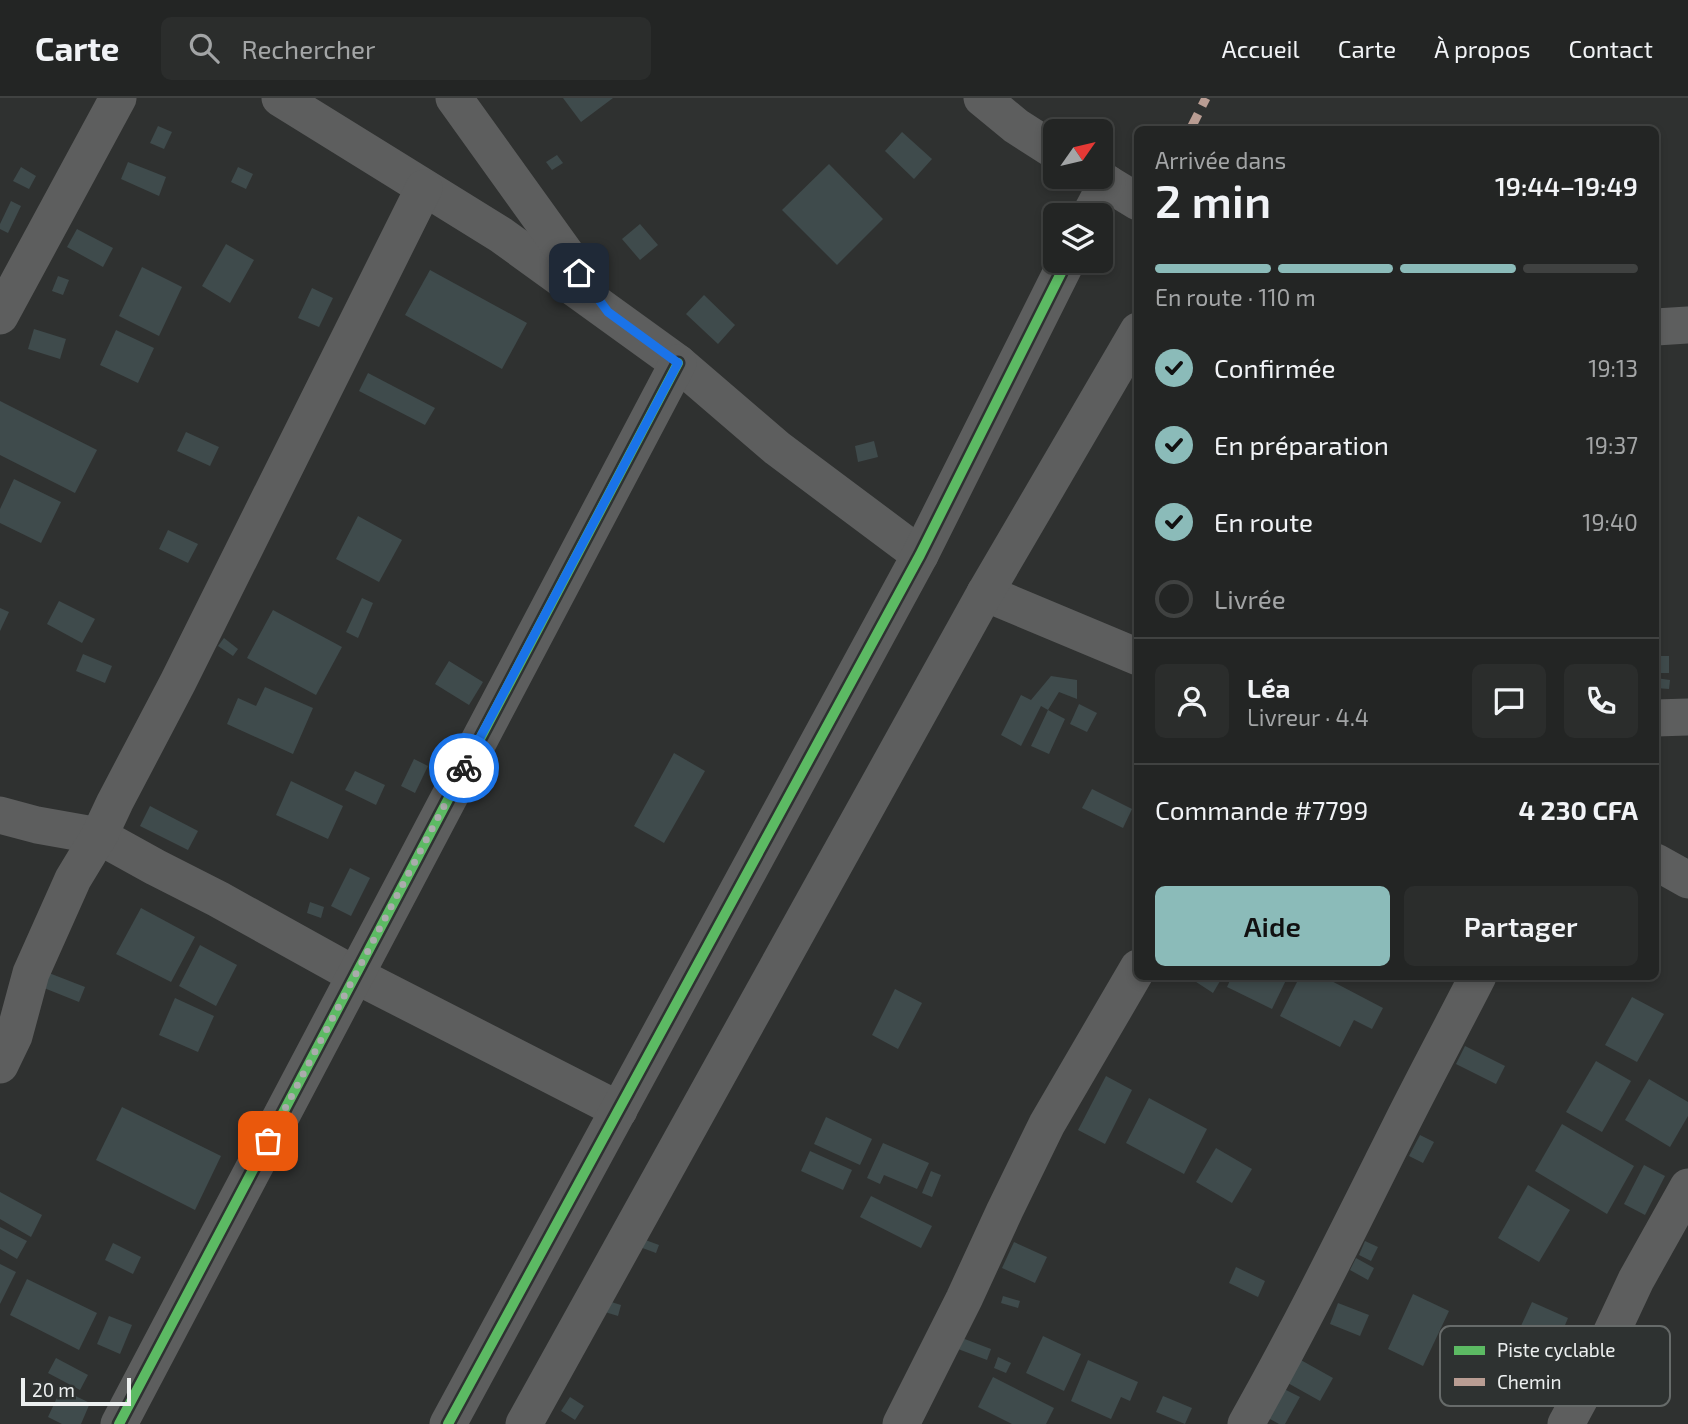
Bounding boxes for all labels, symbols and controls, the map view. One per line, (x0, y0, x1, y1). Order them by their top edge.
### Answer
search box (161, 17, 651, 80)
text: Carte (35, 28, 119, 68)
icon: search (185, 29, 223, 67)
text: Rechercher (241, 33, 375, 64)
text: Accueil (1222, 34, 1300, 63)
text: Carte (1338, 34, 1396, 63)
text: À propos (1434, 34, 1531, 63)
text: Contact (1569, 34, 1653, 63)
north arrow (1043, 119, 1113, 189)
map controls (1043, 119, 1113, 273)
text: Arrivée dans (1155, 146, 1286, 174)
text: 19:44–19:49 (1495, 170, 1638, 201)
text: 2 min (1155, 172, 1271, 227)
button: layers (1043, 203, 1113, 273)
pin (549, 243, 609, 303)
icon: home (560, 254, 598, 292)
text: En route · 110 m (1155, 283, 1316, 311)
icon: check (1155, 349, 1193, 387)
text: Confirmée (1214, 352, 1336, 383)
text: 19:13 (1588, 354, 1638, 382)
icon: check (1155, 426, 1193, 464)
text: En préparation (1214, 429, 1389, 460)
text: 19:37 (1586, 431, 1638, 459)
icon: check (1155, 503, 1193, 541)
text: En route (1214, 506, 1313, 537)
text: 19:40 (1582, 508, 1638, 536)
text: Livrée (1214, 583, 1286, 614)
button: person (1155, 664, 1229, 738)
button: chat (1472, 664, 1546, 738)
button: phone (1564, 664, 1638, 738)
text: Léa (1247, 672, 1290, 703)
text: Livreur · 4.4 (1247, 703, 1369, 731)
courier (429, 733, 499, 803)
icon: bike (445, 749, 483, 787)
text: Commande #7799 (1155, 794, 1368, 825)
text: 4 230 CFA (1518, 794, 1638, 825)
button: Aide (1155, 886, 1390, 966)
button: Partager (1404, 886, 1638, 966)
pin (238, 1111, 298, 1171)
icon: bag (249, 1122, 287, 1160)
legend (1440, 1326, 1670, 1406)
text: Piste cyclable (1497, 1338, 1616, 1361)
text: Chemin (1497, 1370, 1561, 1393)
scale bar (21, 1375, 131, 1407)
text: 20 m (32, 1378, 75, 1401)

